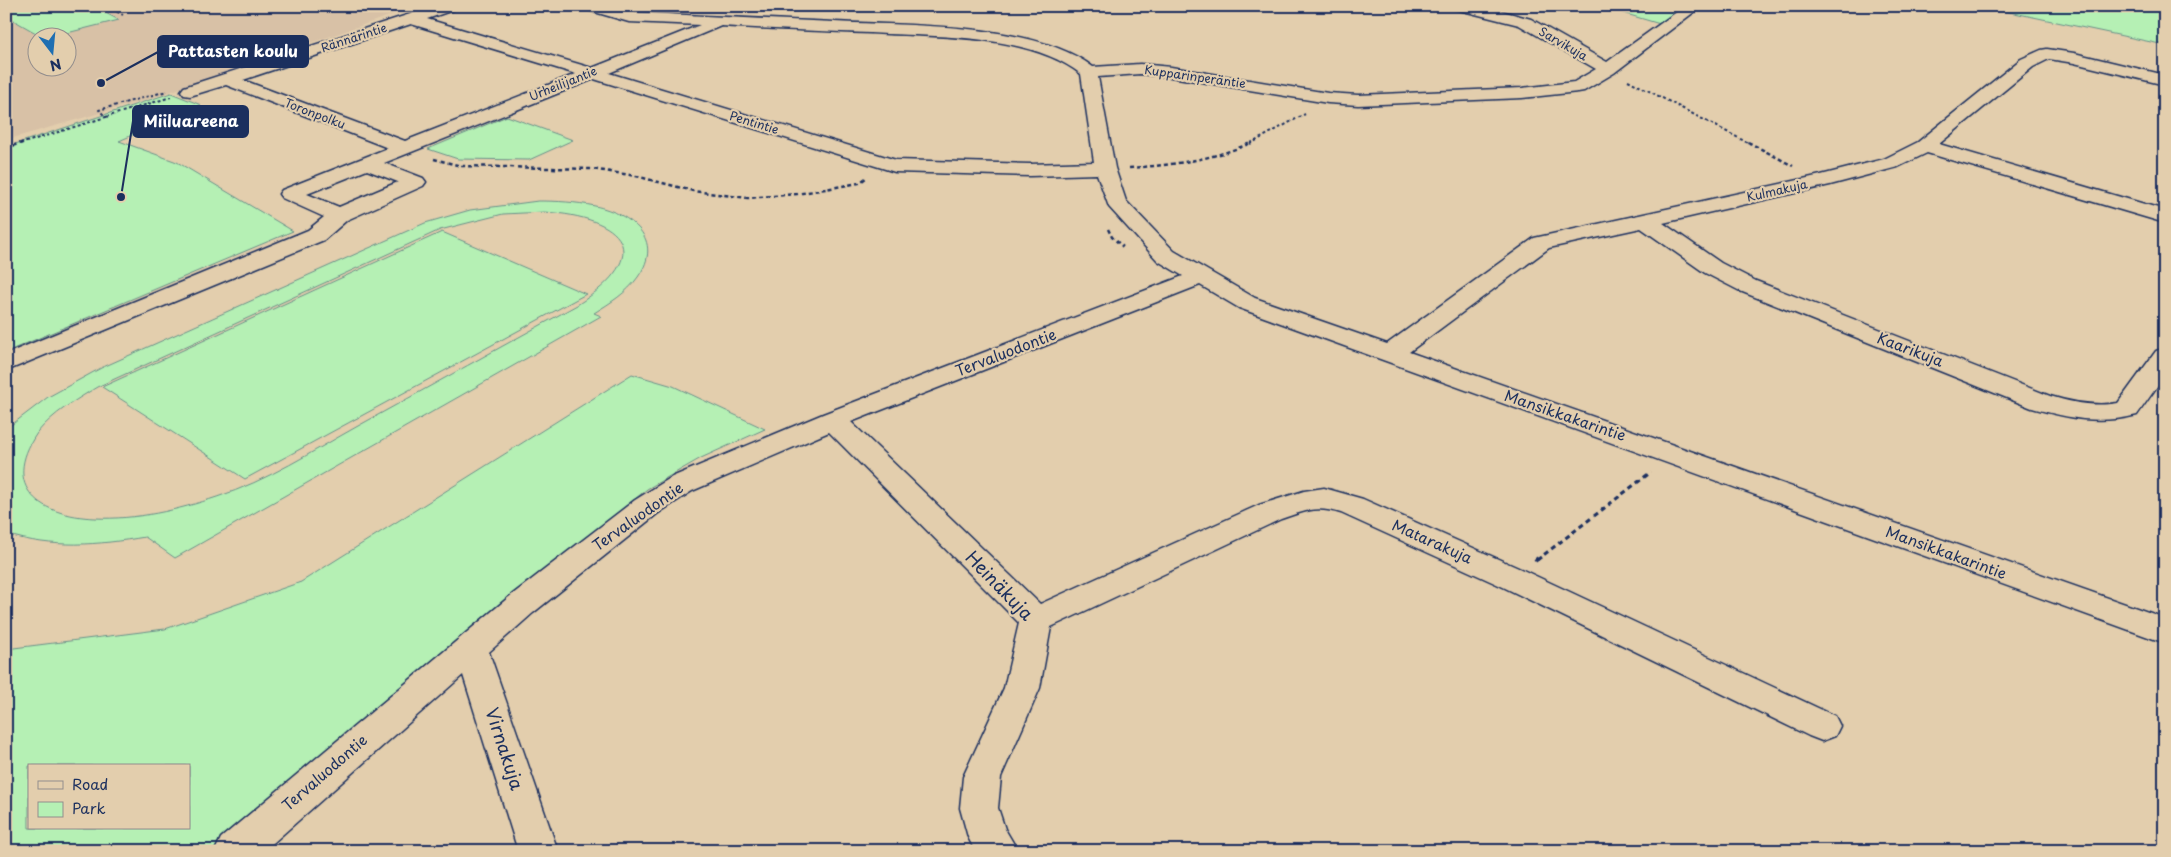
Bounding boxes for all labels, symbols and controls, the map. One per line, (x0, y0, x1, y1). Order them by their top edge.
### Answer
street label: Rännärintie (318, 18, 389, 56)
street label: Sarvikuja (1536, 22, 1592, 65)
north arrow (28, 28, 78, 78)
callout: Pattasten koulu (158, 36, 308, 67)
text: Pattasten koulu (168, 38, 298, 62)
text: N (47, 53, 64, 77)
street label: Kupparinperäntie (1143, 60, 1247, 92)
street label: Urheilijantie (526, 61, 599, 105)
street label: Toronpolku (282, 93, 348, 133)
callout: Miiluareena (133, 106, 248, 137)
street label: Pentintie (727, 106, 781, 138)
text: Miiluareena (143, 108, 239, 132)
street label: Kulmakuja (1745, 174, 1809, 206)
street label: Tervaluodontie (952, 322, 1059, 381)
street label: Kaarikuja (1874, 325, 1948, 372)
street label: Mansikkakarintie (1502, 383, 1629, 446)
street label: Tervaluodontie (587, 476, 687, 556)
street label: Matarakuja (1389, 513, 1477, 569)
street label: Mansikkakarintie (1883, 519, 2010, 584)
street label: Heinäkuja (960, 544, 1041, 627)
street label: Virnakuja (479, 704, 532, 794)
street label: Tervaluodontie (276, 728, 372, 815)
legend (28, 764, 190, 830)
text: Road (72, 772, 108, 795)
text: Park (72, 796, 106, 819)

